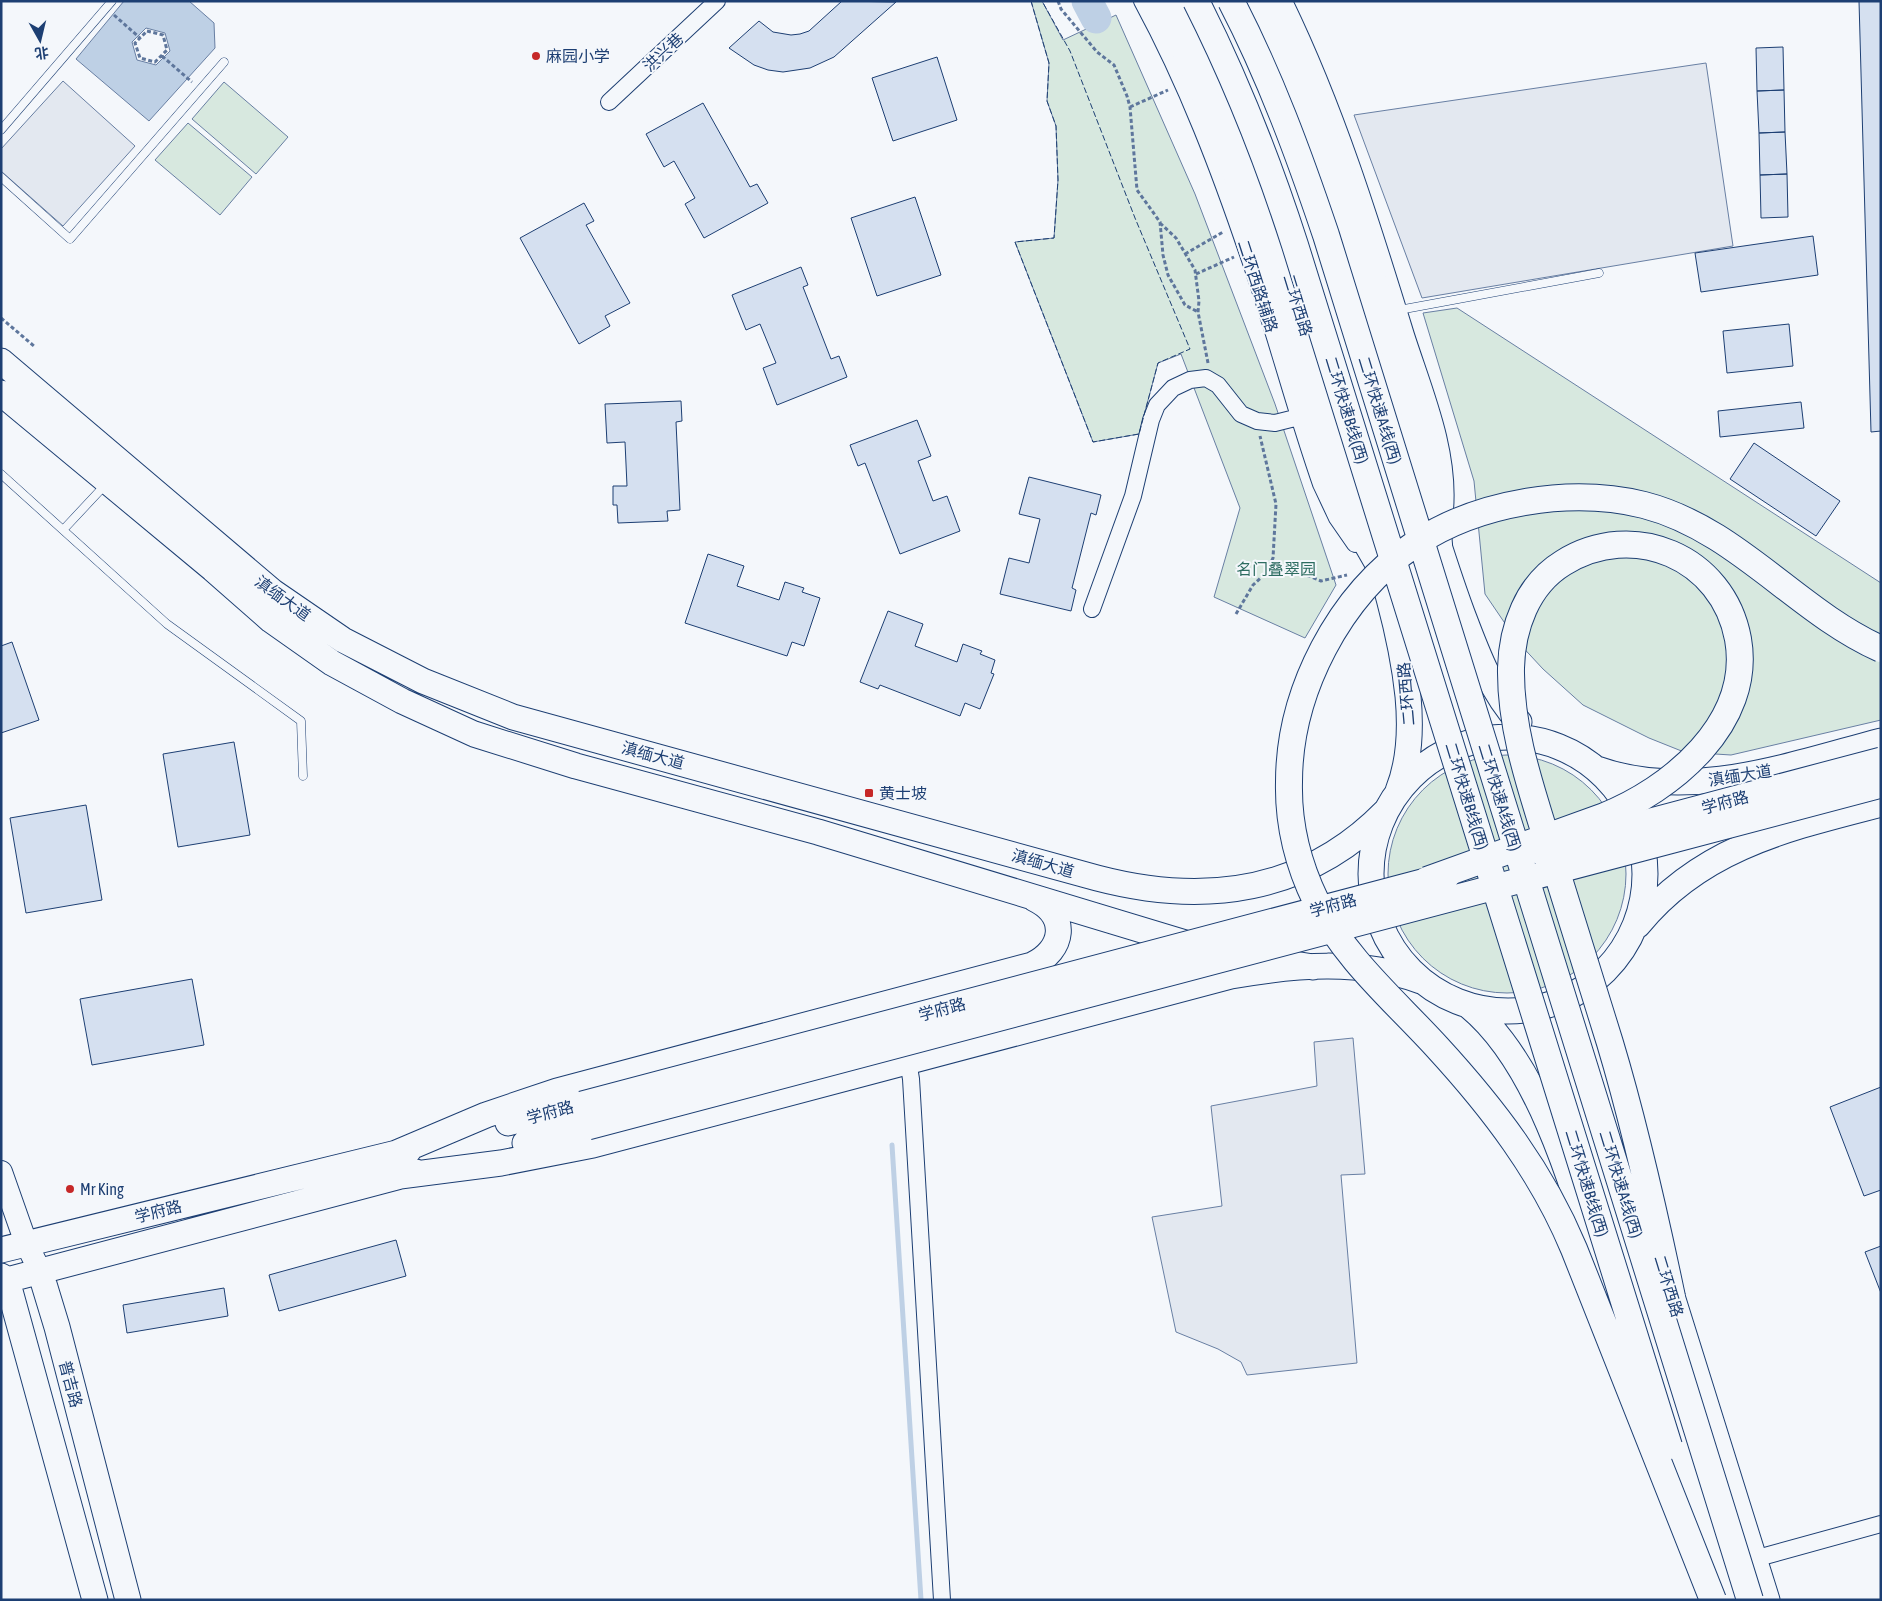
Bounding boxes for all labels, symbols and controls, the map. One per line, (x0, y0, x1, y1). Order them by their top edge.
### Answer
north arrow (15, 15, 65, 65)
street label: 洪兴巷 (639, 29, 687, 75)
text: 北 (34, 44, 50, 62)
place label: 麻园小学 (546, 47, 610, 65)
marker: 麻园小学 (530, 50, 542, 62)
street label: 二环西路辅路 (1235, 238, 1281, 334)
street label: 二环西路 (1280, 272, 1316, 338)
street label: 二环快速B线(西) (1321, 354, 1372, 466)
street label: 二环快速A线(西) (1354, 354, 1405, 466)
park label: 名门叠翠园 (1236, 560, 1316, 578)
street label: 滇缅大道 (252, 572, 314, 624)
street label: 二环西路 (1394, 661, 1418, 727)
street label: 滇缅大道 (620, 738, 686, 772)
street label: 二环快速B线(西) (1441, 740, 1492, 852)
street label: 二环快速A线(西) (1474, 741, 1525, 853)
street label: 滇缅大道 (1707, 761, 1773, 789)
place label: 黄士坡 (879, 784, 927, 802)
marker: 黄士坡 (863, 787, 875, 799)
street label: 学府路 (1699, 787, 1751, 817)
street label: 滇缅大道 (1010, 846, 1076, 880)
street label: 学府路 (1307, 890, 1359, 920)
street label: 学府路 (916, 994, 968, 1024)
street label: 学府路 (524, 1097, 576, 1127)
street label: 二环快速B线(西) (1561, 1127, 1612, 1239)
street label: 二环快速A线(西) (1595, 1128, 1646, 1240)
place label: Mr King (80, 1180, 124, 1199)
marker: Mr King (64, 1183, 76, 1195)
street label: 学府路 (133, 1196, 183, 1226)
street label: 二环西路 (1651, 1253, 1687, 1319)
street label: 普吉路 (56, 1358, 86, 1410)

